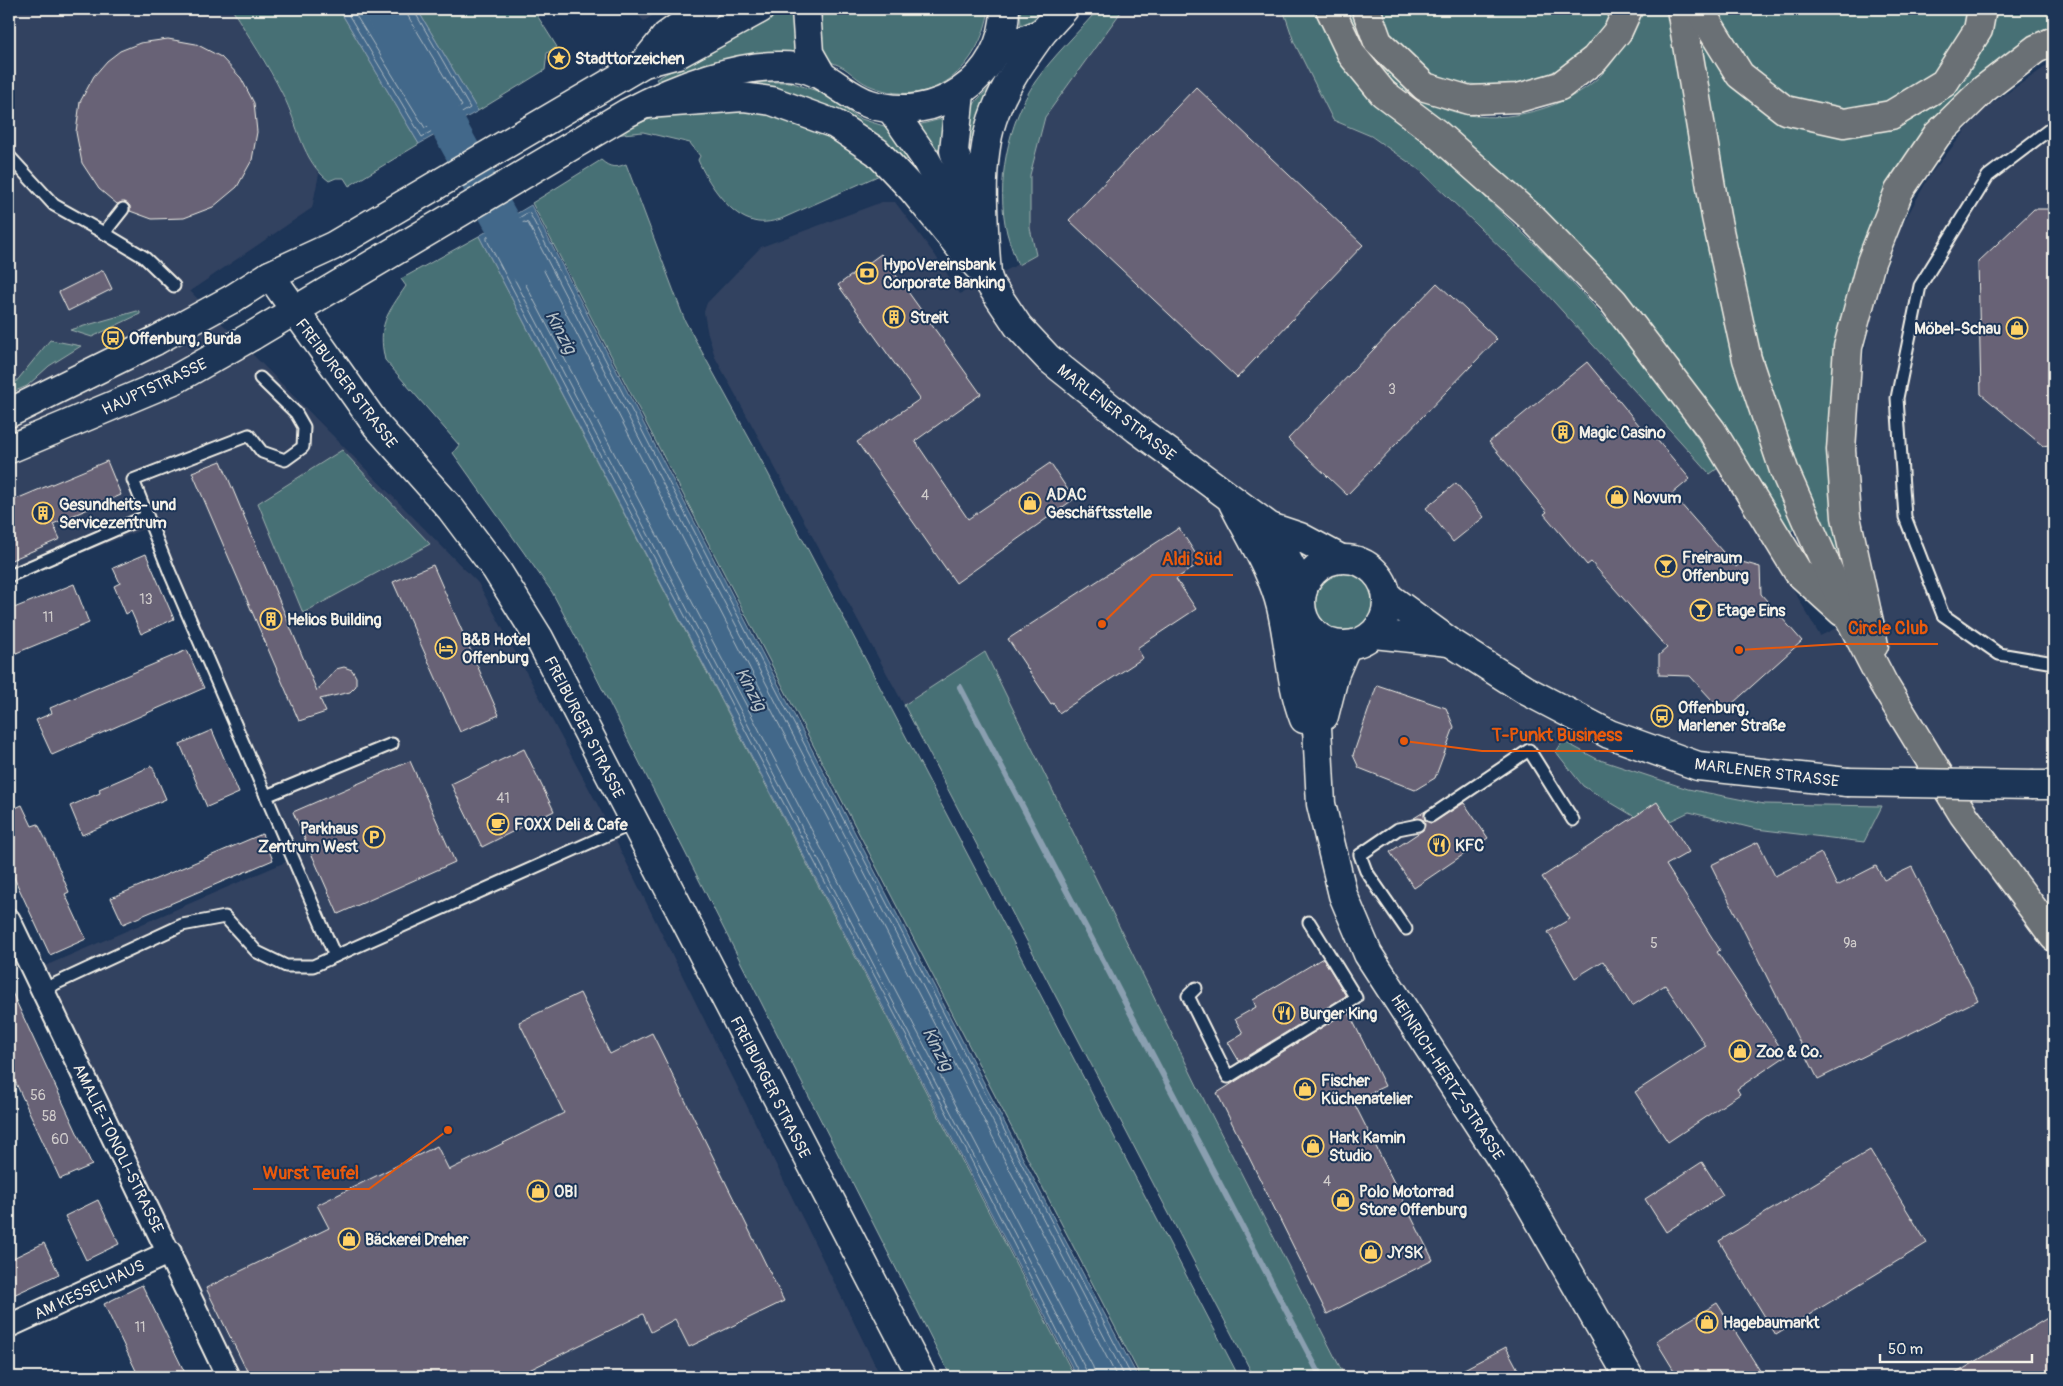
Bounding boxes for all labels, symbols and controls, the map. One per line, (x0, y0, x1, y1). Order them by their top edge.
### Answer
place icon: Stadttorzeichen (547, 46, 571, 70)
place label: Stadttorzeichen (575, 49, 685, 69)
place label: HypoVereinsbank Corporate Banking (883, 255, 1005, 293)
bank icon: HypoVereinsbank Corporate Banking (855, 261, 879, 285)
building icon: Streit (882, 305, 906, 329)
water label: Kinzig (540, 307, 582, 360)
place label: Streit (910, 308, 949, 328)
street label: FREIBURGER STRASSE (291, 315, 401, 452)
shop icon: Möbel-Schau (2005, 316, 2029, 340)
place label: Möbel-Schau (1914, 319, 2001, 339)
bus stop icon: Offenburg, Burda (101, 326, 125, 350)
place label: Offenburg, Burda (129, 329, 242, 349)
street label: HAUPTSTRASSE (99, 354, 210, 420)
street label: MARLENER STRASSE (1053, 360, 1180, 465)
house number: 3 (1388, 381, 1396, 398)
building icon: Magic Casino (1551, 420, 1575, 444)
place label: Magic Casino (1579, 423, 1666, 443)
place label: ADAC Geschäftsstelle (1046, 485, 1153, 523)
shop icon: Novum (1605, 485, 1629, 509)
house number: 4 (921, 487, 929, 504)
place label: Novum (1633, 488, 1681, 508)
shop icon: ADAC Geschäftsstelle (1018, 491, 1042, 515)
place label: Gesundheits- und Servicezentrum (59, 495, 177, 533)
building icon: Gesundheits- und Servicezentrum (31, 501, 55, 525)
callout: Aldi Süd (1152, 542, 1233, 575)
text: Aldi Süd (1162, 548, 1222, 571)
place label: Freiraum Offenburg (1682, 548, 1749, 586)
bar icon: Freiraum Offenburg (1654, 554, 1678, 578)
house number: 13 (139, 591, 153, 608)
bar icon: Etage Eins (1689, 598, 1713, 622)
place label: Etage Eins (1717, 601, 1786, 621)
building icon: Helios Building (259, 607, 283, 631)
house number: 11 (43, 609, 53, 626)
place label: Helios Building (287, 610, 382, 630)
callout: Circle Club (1838, 611, 1938, 644)
text: Circle Club (1848, 617, 1928, 640)
place label: B&B Hotel Offenburg (462, 630, 531, 668)
hotel icon: B&B Hotel Offenburg (434, 636, 458, 660)
street label: FREIBURGER STRASSE (540, 653, 629, 802)
water label: Kinzig (730, 664, 772, 717)
place label: Offenburg, Marlener Straße (1678, 698, 1787, 736)
bus stop icon: Offenburg, Marlener Straße (1650, 704, 1674, 728)
callout: T-Punkt Business (1482, 718, 1633, 751)
text: T-Punkt Business (1491, 724, 1623, 747)
street label: MARLENER STRASSE (1693, 754, 1840, 792)
house number: 41 (496, 790, 510, 807)
cafe icon: FOXX Deli & Cafe (486, 812, 510, 836)
place label: FOXX Deli & Cafe (514, 815, 629, 835)
place label: Parkhaus Zentrum West (258, 819, 359, 857)
parking icon: Parkhaus Zentrum West (362, 825, 386, 849)
restaurant icon: KFC (1427, 833, 1451, 857)
place label: KFC (1455, 836, 1484, 856)
house number: 5 (1650, 935, 1658, 952)
house number: 9a (1843, 935, 1857, 952)
street label: HEINRICH-HERTZ-STRASSE (1386, 991, 1508, 1164)
restaurant icon: Burger King (1272, 1001, 1296, 1025)
place label: Burger King (1300, 1004, 1377, 1024)
street label: FREIBURGER STRASSE (726, 1013, 815, 1162)
water label: Kinzig (917, 1024, 959, 1077)
shop icon: Zoo & Co. (1728, 1039, 1752, 1063)
place label: Zoo & Co. (1756, 1042, 1822, 1062)
street label: AMALIE-TONOLI-STRASSE (68, 1060, 168, 1236)
place label: Fischer Küchenatelier (1321, 1071, 1413, 1109)
shop icon: Fischer Küchenatelier (1293, 1077, 1317, 1101)
house number: 56 (30, 1087, 46, 1104)
house number: 58 (42, 1108, 56, 1125)
place label: Hark Kamin Studio (1329, 1128, 1405, 1166)
house number: 60 (51, 1131, 69, 1148)
shop icon: Hark Kamin Studio (1301, 1134, 1325, 1158)
callout: Wurst Teufel (253, 1156, 369, 1189)
text: Wurst Teufel (263, 1162, 359, 1185)
house number: 4 (1323, 1173, 1331, 1190)
shop icon: OBI (526, 1179, 550, 1203)
place label: OBI (554, 1182, 578, 1202)
place label: Polo Motorrad Store Offenburg (1359, 1182, 1467, 1220)
shop icon: Polo Motorrad Store Offenburg (1331, 1188, 1355, 1212)
shop icon: Bäckerei Dreher (337, 1227, 361, 1251)
place label: Bäckerei Dreher (365, 1230, 469, 1250)
shop icon: JYSK (1359, 1240, 1383, 1264)
place label: JYSK (1387, 1243, 1423, 1263)
street label: AM KESSELHAUS (31, 1256, 148, 1324)
shop icon: Hagebaumarkt (1695, 1310, 1719, 1334)
place label: Hagebaumarkt (1723, 1313, 1820, 1333)
house number: 11 (135, 1319, 145, 1336)
scale bar (1880, 1331, 2033, 1363)
text: 50 m (1888, 1340, 1923, 1359)

